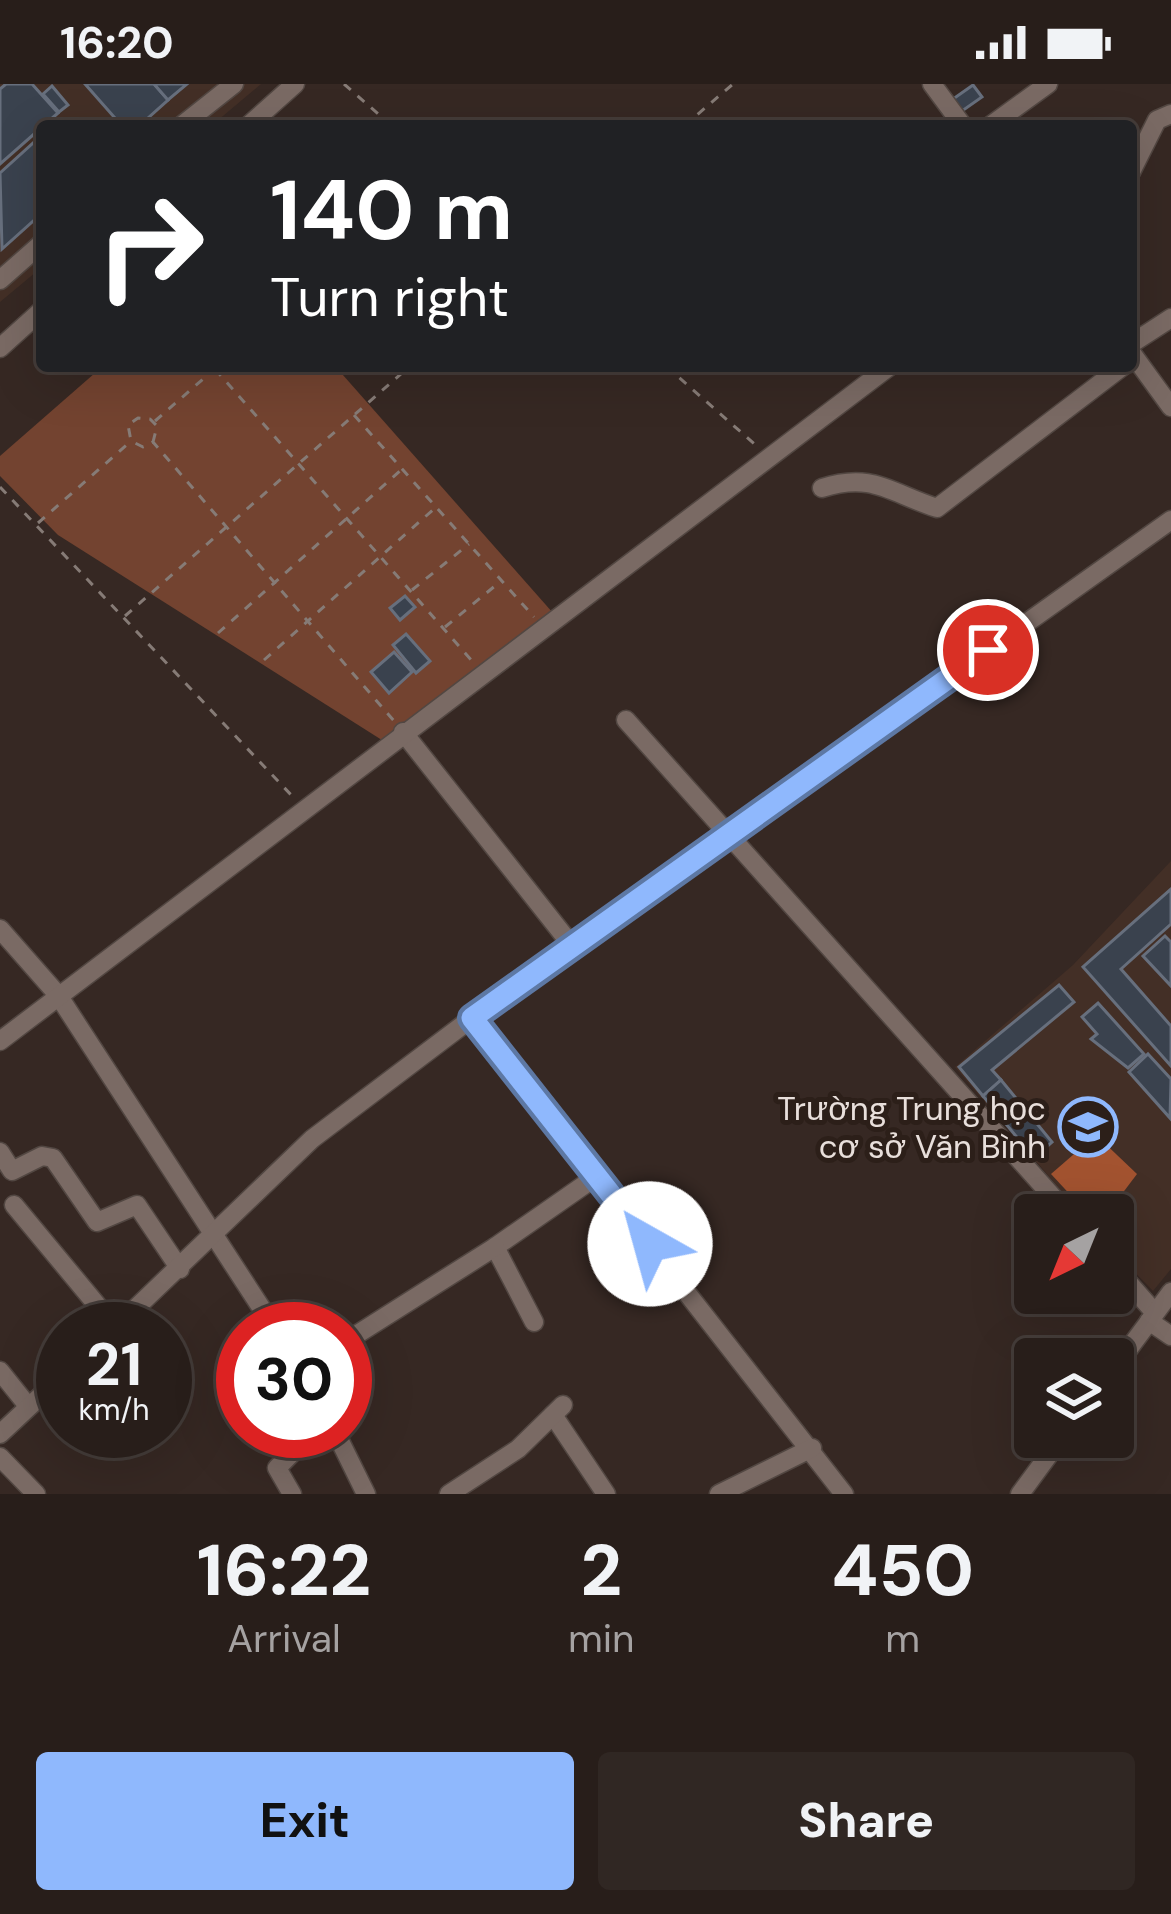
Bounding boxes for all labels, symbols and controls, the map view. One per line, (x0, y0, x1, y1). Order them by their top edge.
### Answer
text: 16:20 (60, 13, 174, 72)
text: 140 m (270, 156, 513, 265)
icon: right (72, 168, 228, 324)
text: Turn right (270, 262, 509, 333)
pin (937, 599, 1039, 701)
icon: arrive (955, 617, 1021, 683)
place label: Trường Trung học cơ sở Văn Bình (777, 1087, 1046, 1168)
school or university icon: Trường Trung học cơ sở Văn Bình (1057, 1096, 1119, 1158)
position arrow (587, 1181, 713, 1307)
north arrow (1014, 1194, 1134, 1314)
map controls (1014, 1194, 1134, 1458)
speed limit sign: 30 (216, 1302, 372, 1458)
text: 21 (86, 1325, 142, 1404)
button: layers (1014, 1338, 1134, 1458)
text: km/h (79, 1390, 149, 1429)
text: 16:22 (197, 1524, 371, 1617)
text: 2 (580, 1524, 622, 1617)
text: 450 (831, 1524, 974, 1617)
text: Arrival (227, 1613, 341, 1664)
text: min (568, 1613, 634, 1664)
text: m (885, 1613, 920, 1664)
button: Exit (36, 1752, 574, 1890)
button: Share (598, 1752, 1135, 1890)

